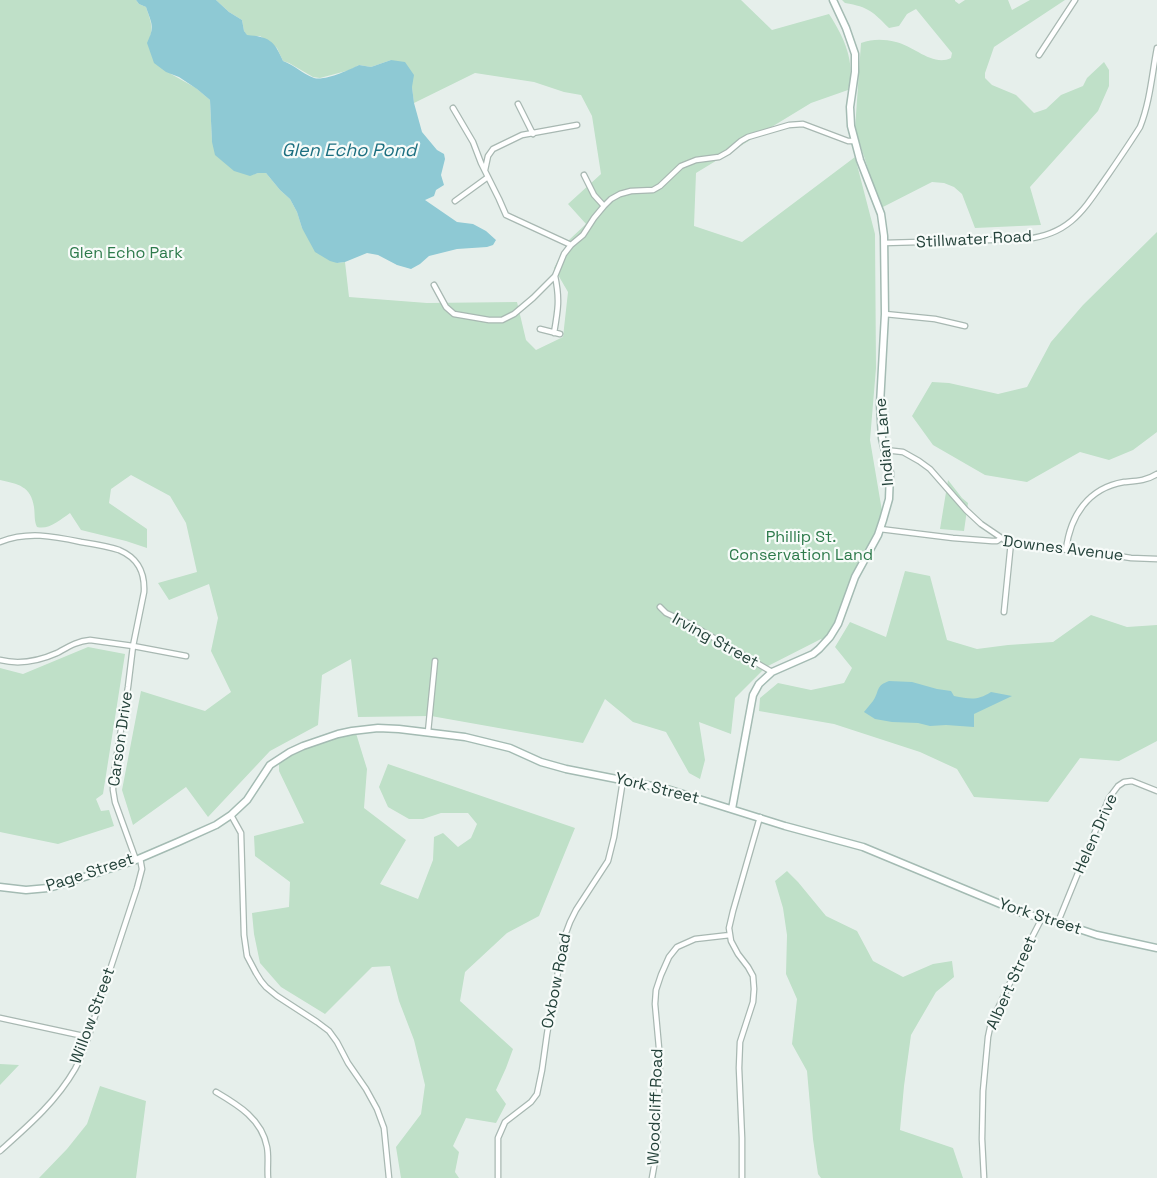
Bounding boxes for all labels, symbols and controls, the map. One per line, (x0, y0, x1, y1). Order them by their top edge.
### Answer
water label: Glen Echo Pond (282, 140, 416, 162)
street label: Stillwater Road (915, 227, 1033, 253)
park label: Glen Echo Park (69, 244, 183, 264)
street label: Indian Lane (872, 397, 898, 487)
park label: Phillip St. Conservation Land (729, 528, 873, 566)
street label: Downes Avenue (1002, 532, 1124, 566)
street label: Irving Street (669, 609, 761, 673)
street label: Carson Drive (105, 690, 137, 788)
street label: York Street (613, 769, 701, 809)
street label: Helen Drive (1070, 791, 1122, 877)
street label: Page Street (44, 850, 136, 896)
street label: York Street (996, 895, 1084, 939)
street label: Oxbow Road (538, 932, 576, 1030)
street label: Albert Street (983, 933, 1041, 1033)
street label: Willow Street (67, 965, 119, 1067)
street label: Woodcliff Road (644, 1048, 668, 1166)

